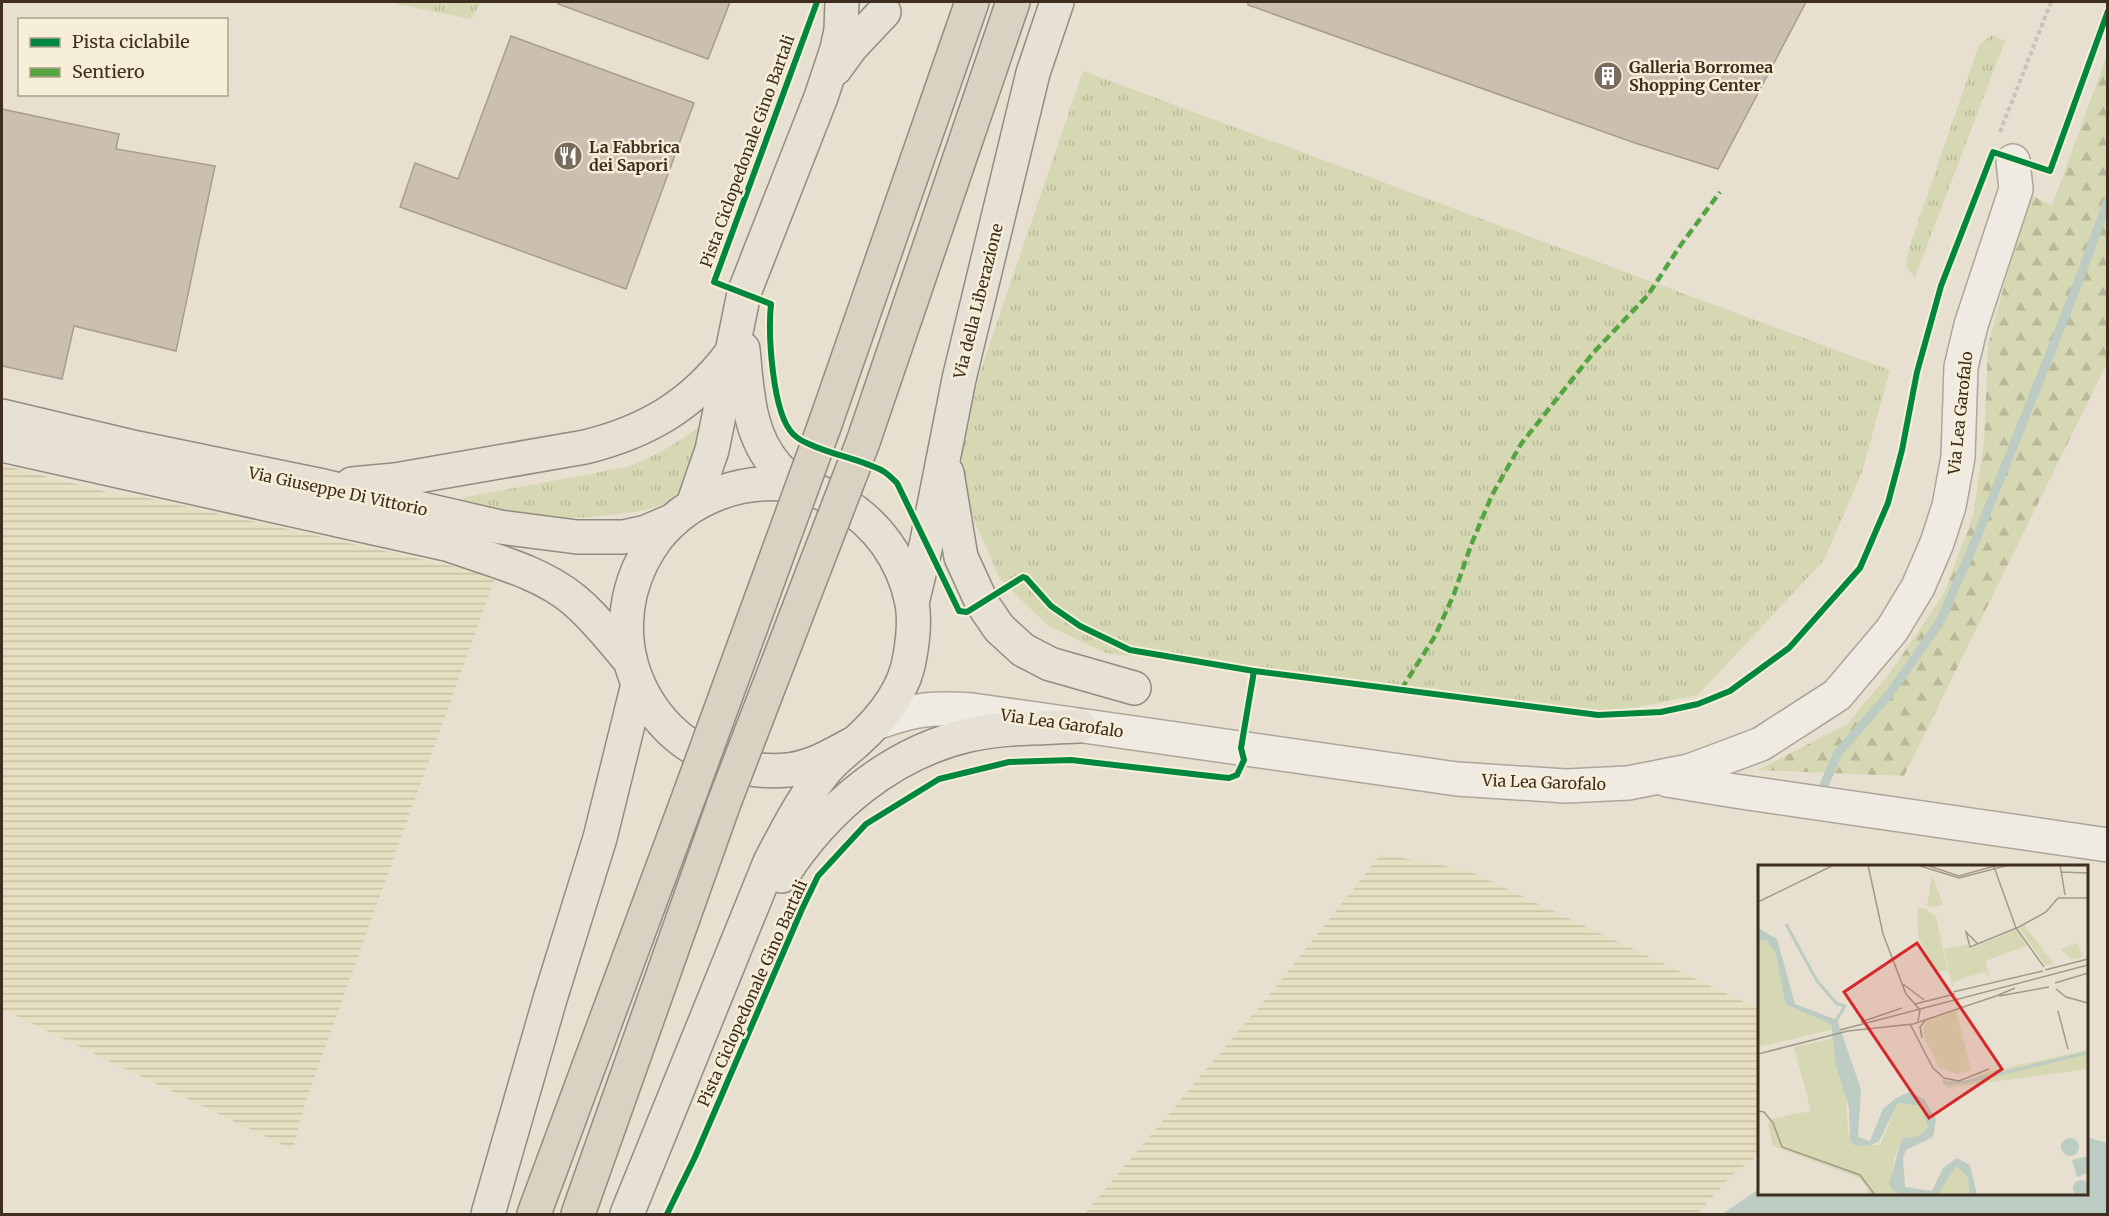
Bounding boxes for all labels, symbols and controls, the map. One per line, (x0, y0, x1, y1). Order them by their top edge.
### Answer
legend (18, 18, 228, 96)
text: Pista ciclabile (72, 30, 190, 53)
street label: Pista Ciclopedonale Gino Bartali (695, 32, 799, 270)
place label: Galleria Borromea Shopping Center (1629, 57, 1773, 95)
text: Sentiero (72, 60, 144, 83)
building icon: Galleria Borromea Shopping Center (1592, 60, 1624, 92)
place label: La Fabbrica dei Sapori (589, 137, 680, 175)
restaurant icon: La Fabbrica dei Sapori (552, 140, 584, 172)
street label: Via della Liberazione (949, 221, 1007, 382)
street label: Via Lea Garofalo (1943, 350, 1976, 477)
street label: Via Giuseppe Di Vittorio (246, 462, 429, 520)
street label: Via Lea Garofalo (998, 704, 1125, 742)
street label: Via Lea Garofalo (1481, 770, 1606, 794)
inset map (1758, 865, 2088, 1195)
street label: Pista Ciclopedonale Gino Bartali (693, 876, 811, 1110)

